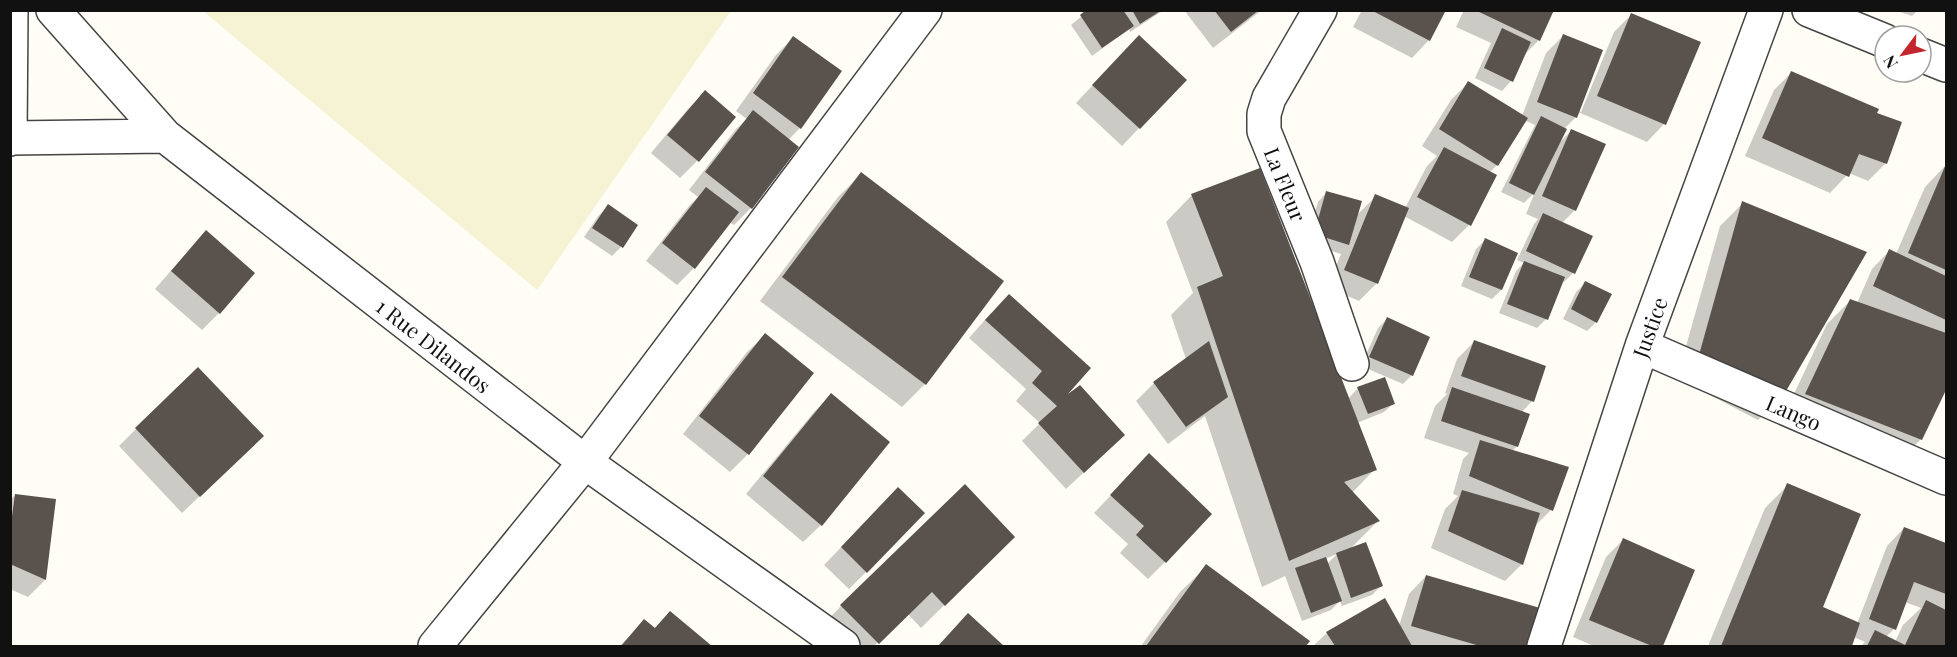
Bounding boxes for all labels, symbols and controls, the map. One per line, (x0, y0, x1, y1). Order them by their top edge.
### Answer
north arrow (1873, 24, 1933, 84)
text: N (1878, 51, 1902, 73)
street label: La Fleur (1258, 143, 1314, 226)
street label: 1 Rue Dilandos (371, 291, 497, 399)
street label: Justice (1625, 293, 1673, 362)
street label: Lango (1762, 388, 1826, 436)

